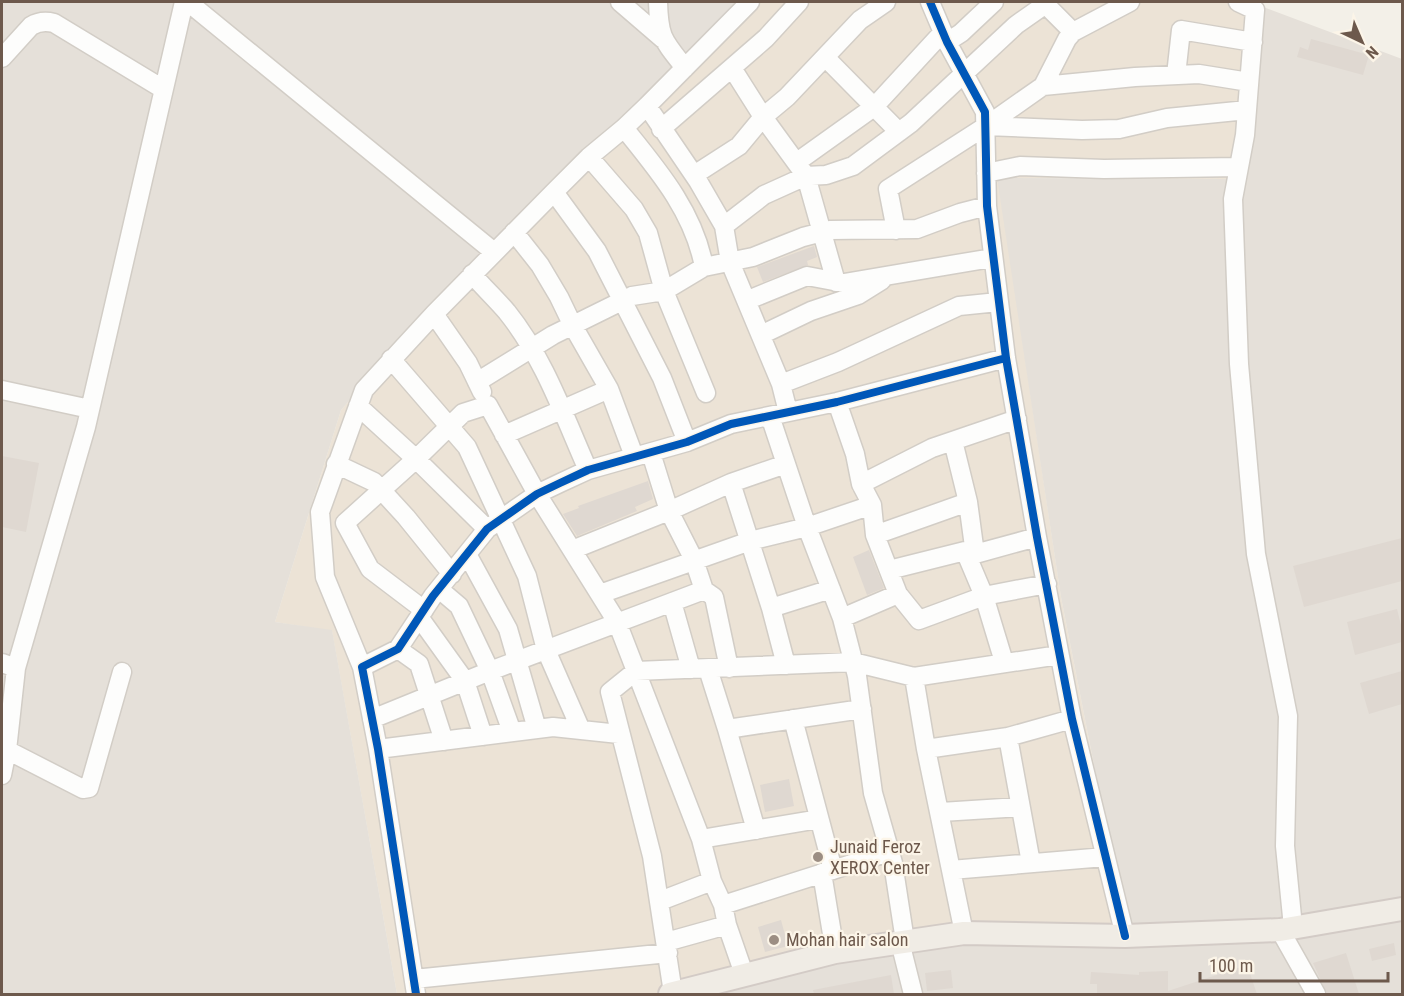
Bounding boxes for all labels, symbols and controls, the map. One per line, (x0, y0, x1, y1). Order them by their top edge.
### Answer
north arrow (1332, 12, 1392, 72)
text: N (1362, 42, 1382, 63)
place label: Junaid Feroz XEROX Center (830, 836, 930, 878)
marker: Junaid Feroz XEROX Center (811, 850, 825, 864)
place label: Mohan hair salon (786, 929, 909, 950)
marker: Mohan hair salon (767, 933, 781, 947)
scale bar (1200, 945, 1388, 983)
text: 100 m (1209, 955, 1253, 976)

